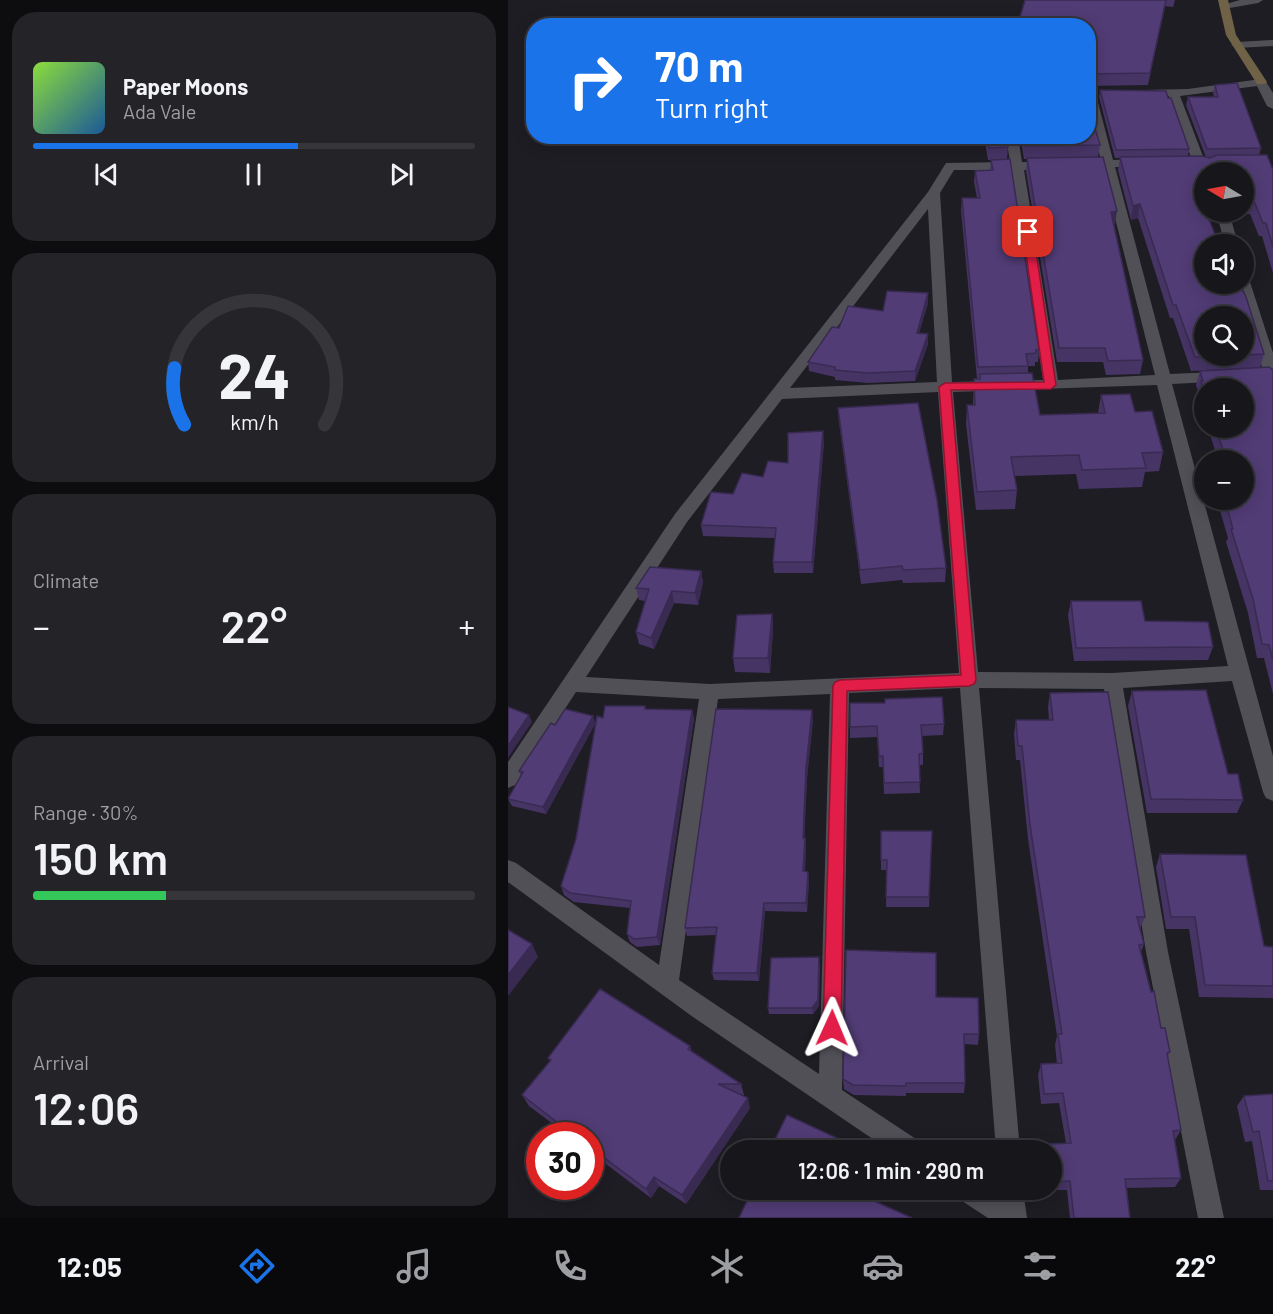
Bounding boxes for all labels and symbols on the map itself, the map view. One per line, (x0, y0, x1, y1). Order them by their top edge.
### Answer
north arrow (1194, 162, 1254, 222)
pin (1002, 206, 1053, 257)
position arrow (800, 996, 864, 1060)
speed limit sign: 30 (526, 1122, 604, 1200)

